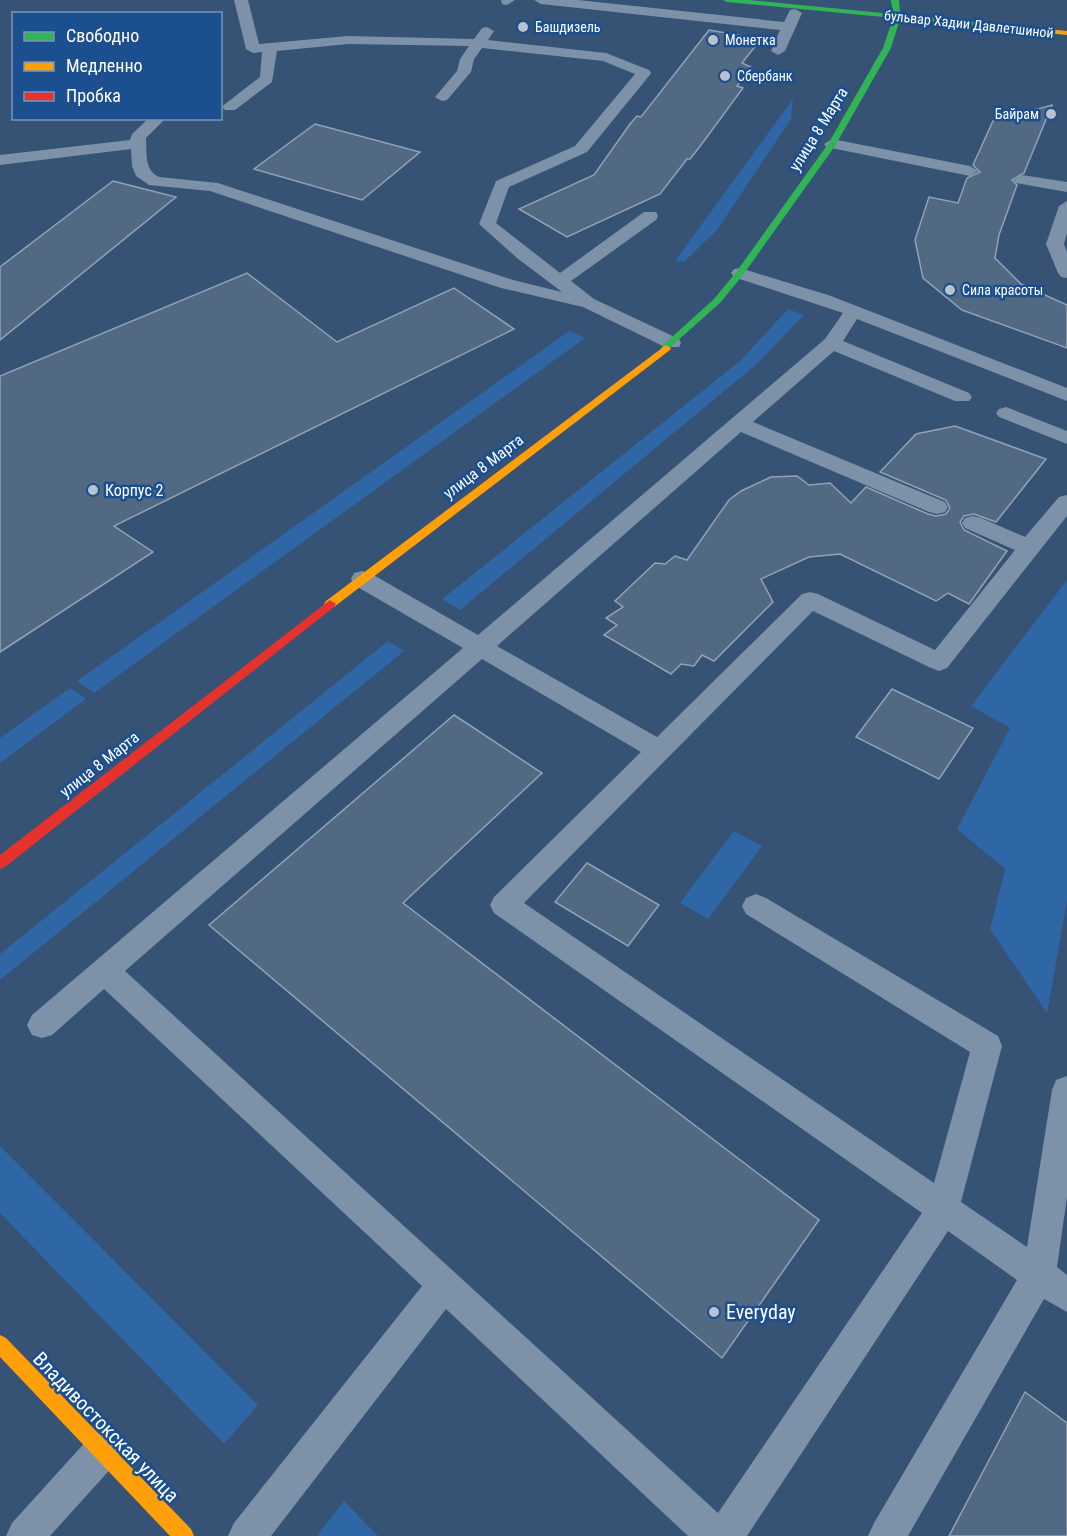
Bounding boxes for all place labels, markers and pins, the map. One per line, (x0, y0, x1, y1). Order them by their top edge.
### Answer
place label: Башдизель (535, 19, 601, 35)
marker: Башдизель (516, 20, 530, 34)
place label: Монетка (725, 32, 776, 48)
marker: Монетка (706, 33, 720, 47)
place label: Сбербанк (737, 68, 793, 84)
marker: Сбербанк (718, 69, 732, 83)
place label: Байрам (995, 106, 1039, 122)
marker: Байрам (1044, 107, 1058, 121)
place label: Сила красоты (962, 282, 1043, 298)
marker: Сила красоты (943, 283, 957, 297)
place label: Корпус 2 (105, 481, 163, 500)
marker: Корпус 2 (86, 483, 100, 497)
place label: Everyday (726, 1300, 796, 1324)
marker: Everyday (707, 1305, 721, 1319)

